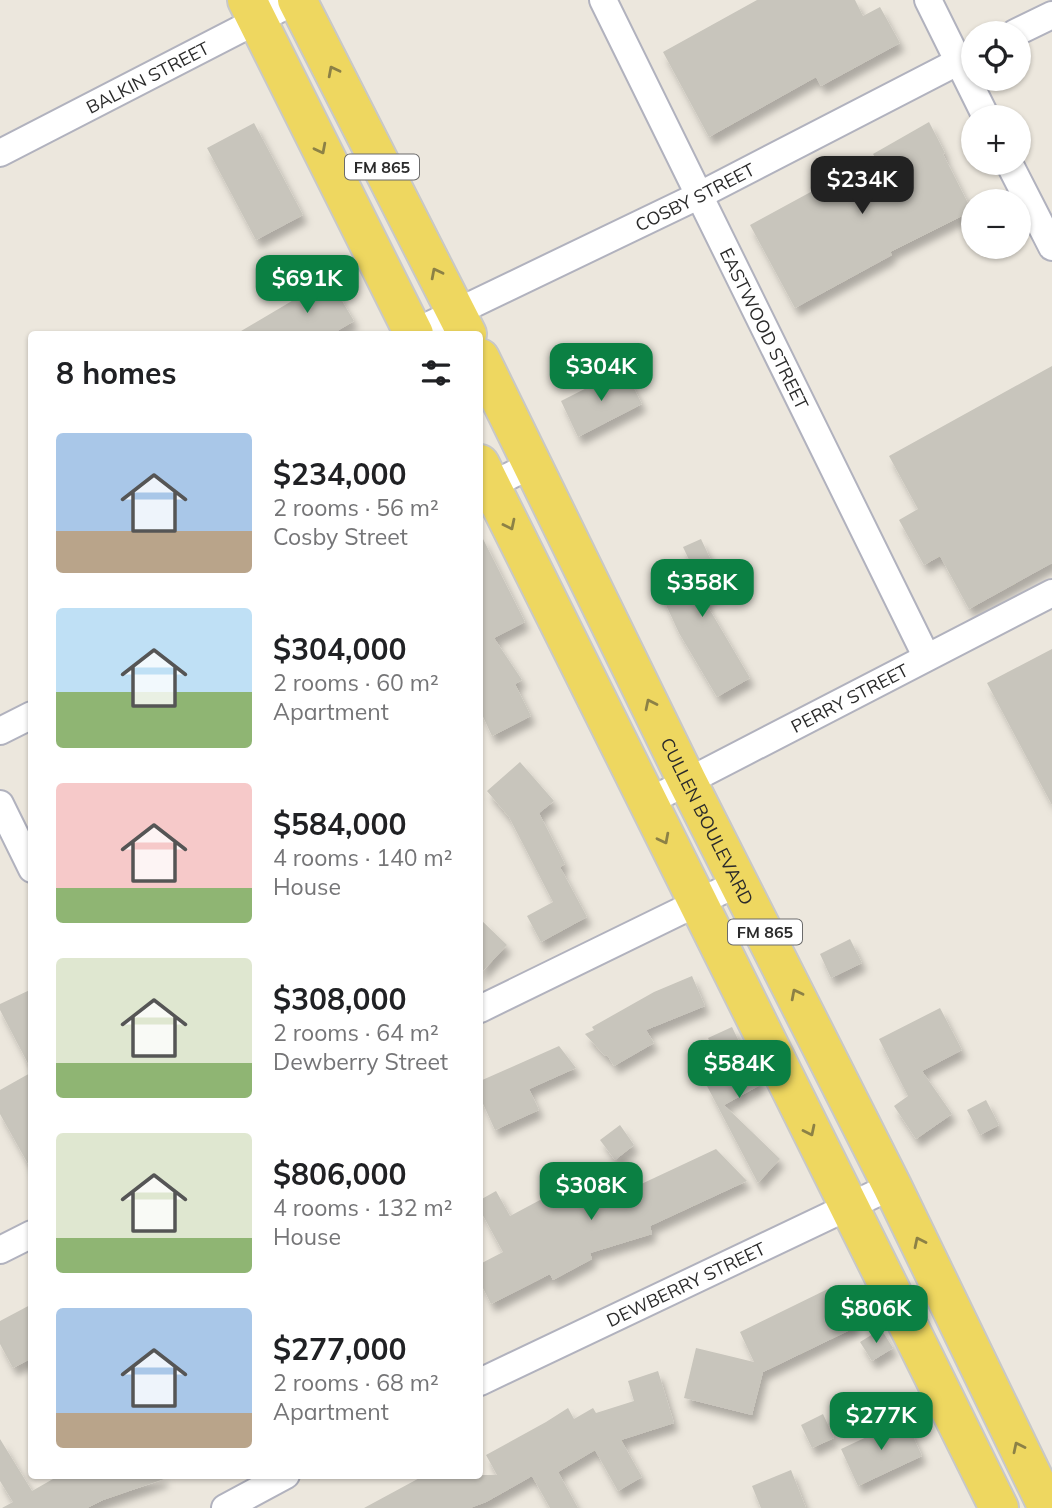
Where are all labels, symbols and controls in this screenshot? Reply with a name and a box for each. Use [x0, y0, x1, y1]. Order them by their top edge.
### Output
map controls [961, 21, 1031, 259]
button: locate [961, 21, 1031, 91]
street label: BALKIN STREET [82, 36, 213, 118]
one-way arrow [328, 66, 342, 78]
button: + [961, 105, 1031, 175]
one-way arrow [313, 142, 327, 154]
road number: FM 865 [345, 154, 419, 180]
pin: $234K [813, 156, 911, 216]
street label: COSBY STREET [631, 157, 759, 236]
text: $234K [827, 164, 897, 193]
button: − [961, 189, 1031, 259]
street label: EASTWOOD STREET [715, 244, 814, 413]
pin: $691K [258, 256, 356, 315]
text: $691K [272, 263, 342, 292]
one-way arrow [431, 268, 445, 280]
pin: $304K [552, 344, 650, 403]
text: $304K [566, 351, 636, 380]
text: 8 homes [56, 354, 177, 392]
icon: filters [417, 354, 455, 392]
text: $234,000 [273, 455, 406, 493]
icon: home [112, 461, 196, 545]
text: 2 rooms · 56 m² [273, 493, 439, 522]
one-way arrow [501, 518, 515, 530]
text: Cosby Street [273, 522, 408, 551]
pin: $358K [653, 560, 751, 619]
text: $358K [667, 567, 737, 596]
text: $304,000 [273, 630, 406, 668]
icon: home [112, 636, 196, 720]
street label: PERRY STREET [787, 658, 912, 738]
text: 2 rooms · 60 m² [273, 668, 439, 697]
text: Apartment [273, 697, 389, 726]
one-way arrow [644, 699, 658, 711]
street label: CULLEN BOULEVARD [656, 734, 759, 909]
text: $584,000 [273, 805, 406, 843]
icon: home [112, 811, 196, 895]
one-way arrow [656, 832, 670, 844]
text: 4 rooms · 140 m² [273, 843, 453, 872]
text: House [273, 872, 341, 901]
road number: FM 865 [728, 920, 802, 944]
text: $308,000 [273, 980, 406, 1018]
icon: home [112, 986, 196, 1070]
one-way arrow [791, 989, 805, 1001]
text: 2 rooms · 64 m² [273, 1018, 439, 1047]
pin: $584K [690, 1040, 788, 1100]
text: Dewberry Street [273, 1047, 448, 1076]
text: $584K [704, 1048, 774, 1077]
one-way arrow [801, 1123, 815, 1136]
text: $806,000 [273, 1155, 406, 1193]
icon: home [112, 1161, 196, 1245]
pin: $308K [542, 1162, 640, 1222]
text: $308K [556, 1170, 626, 1199]
text: 4 rooms · 132 m² [273, 1193, 453, 1222]
text: House [273, 1222, 341, 1251]
street label: DEWBERRY STREET [603, 1236, 769, 1332]
one-way arrow [913, 1237, 927, 1249]
pin: $806K [827, 1286, 925, 1345]
text: $806K [841, 1293, 911, 1322]
text: $277,000 [273, 1330, 406, 1368]
icon: home [112, 1336, 196, 1420]
text: 2 rooms · 68 m² [273, 1368, 439, 1397]
pin: $277K [832, 1392, 930, 1452]
text: Apartment [273, 1397, 389, 1426]
text: $277K [846, 1400, 916, 1429]
one-way arrow [1012, 1442, 1026, 1454]

